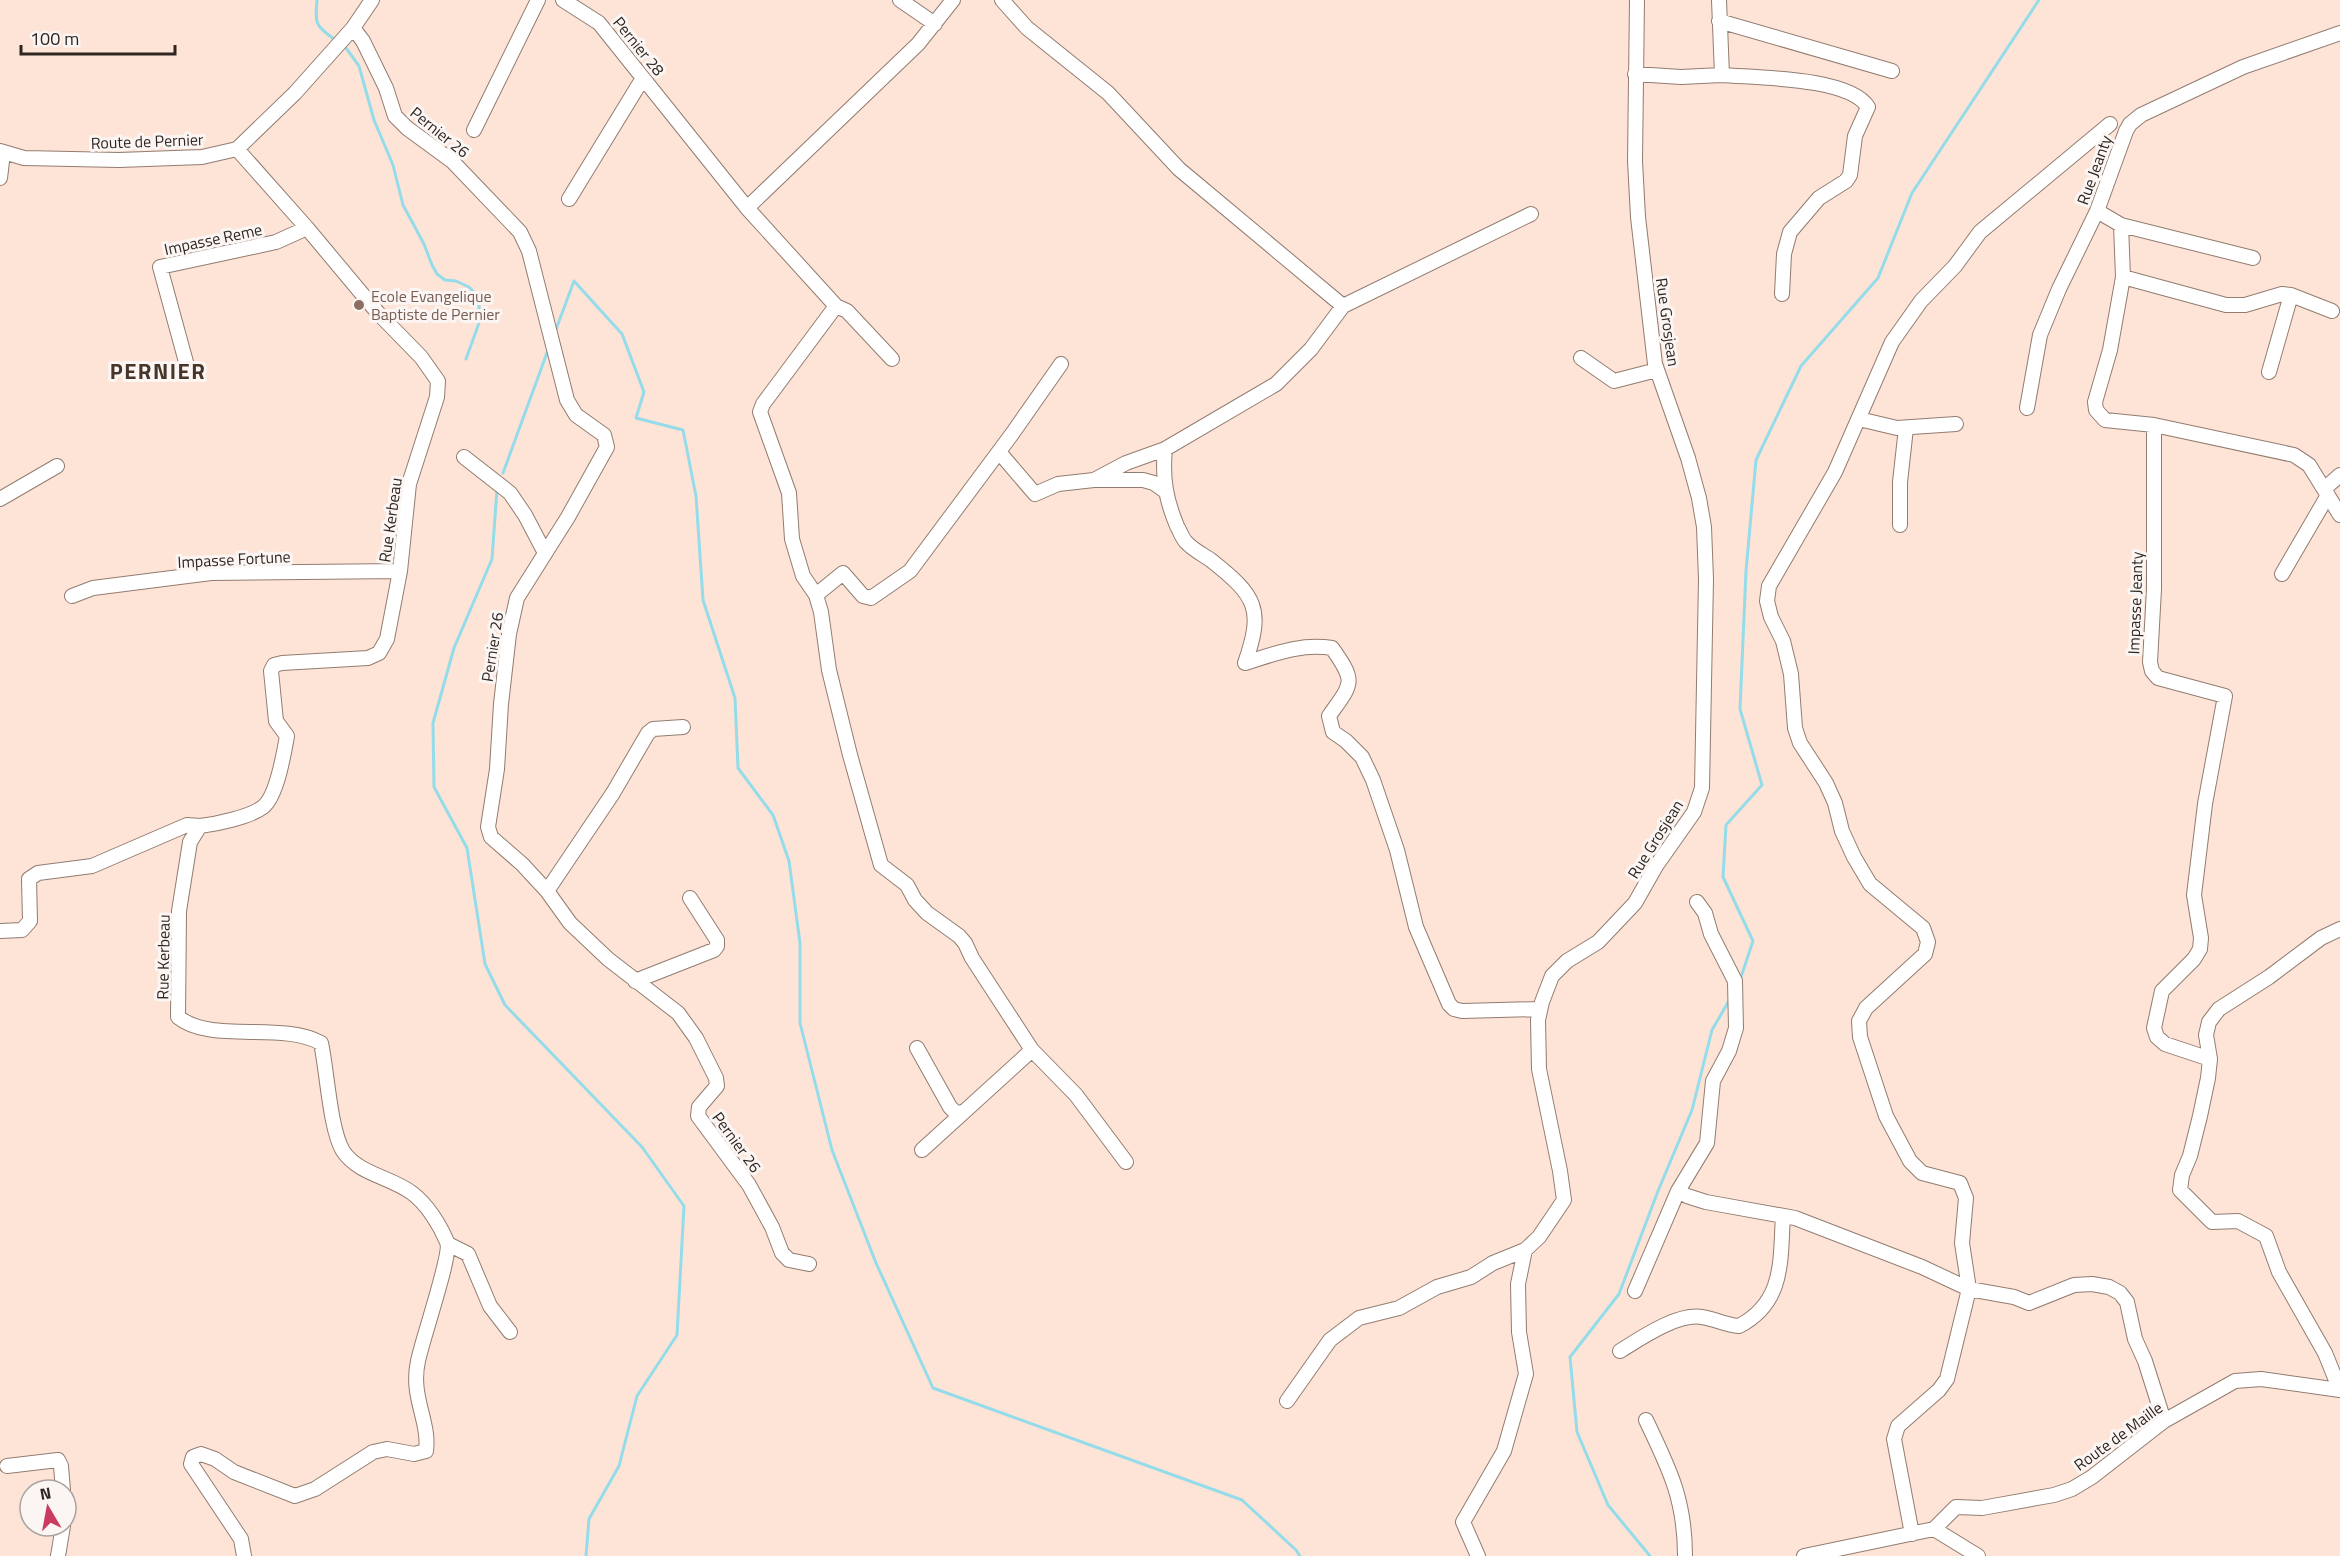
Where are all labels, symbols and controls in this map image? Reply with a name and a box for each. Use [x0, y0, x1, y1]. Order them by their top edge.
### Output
street label: Pernier 28 [608, 11, 670, 81]
scale bar [21, 18, 176, 56]
text: 100 m [30, 25, 79, 52]
street label: Pernier 26 [405, 101, 475, 163]
street label: Route de Pernier [90, 127, 204, 155]
street label: Rue Jeanty [2070, 132, 2118, 208]
street label: Impasse Reme [162, 217, 264, 261]
street label: Rue Grosjean [1650, 276, 1686, 368]
place label: Ecole Evangelique Baptiste de Pernier [371, 284, 500, 326]
marker: Ecole Evangelique Baptiste de Pernier [352, 298, 366, 312]
district label: PERNIER [110, 354, 206, 388]
street label: Rue Kerbeau [372, 476, 408, 564]
street label: Impasse Fortune [177, 544, 291, 574]
street label: Impasse Jeanty [2121, 551, 2149, 655]
street label: Pernier 26 [475, 610, 509, 684]
street label: Rue Grosjean [1621, 795, 1689, 883]
street label: Rue Kerbeau [150, 914, 176, 1000]
street label: Pernier 26 [707, 1107, 767, 1177]
street label: Route de Maille [2069, 1396, 2167, 1476]
north arrow [18, 1478, 78, 1538]
text: N [38, 1480, 53, 1506]

